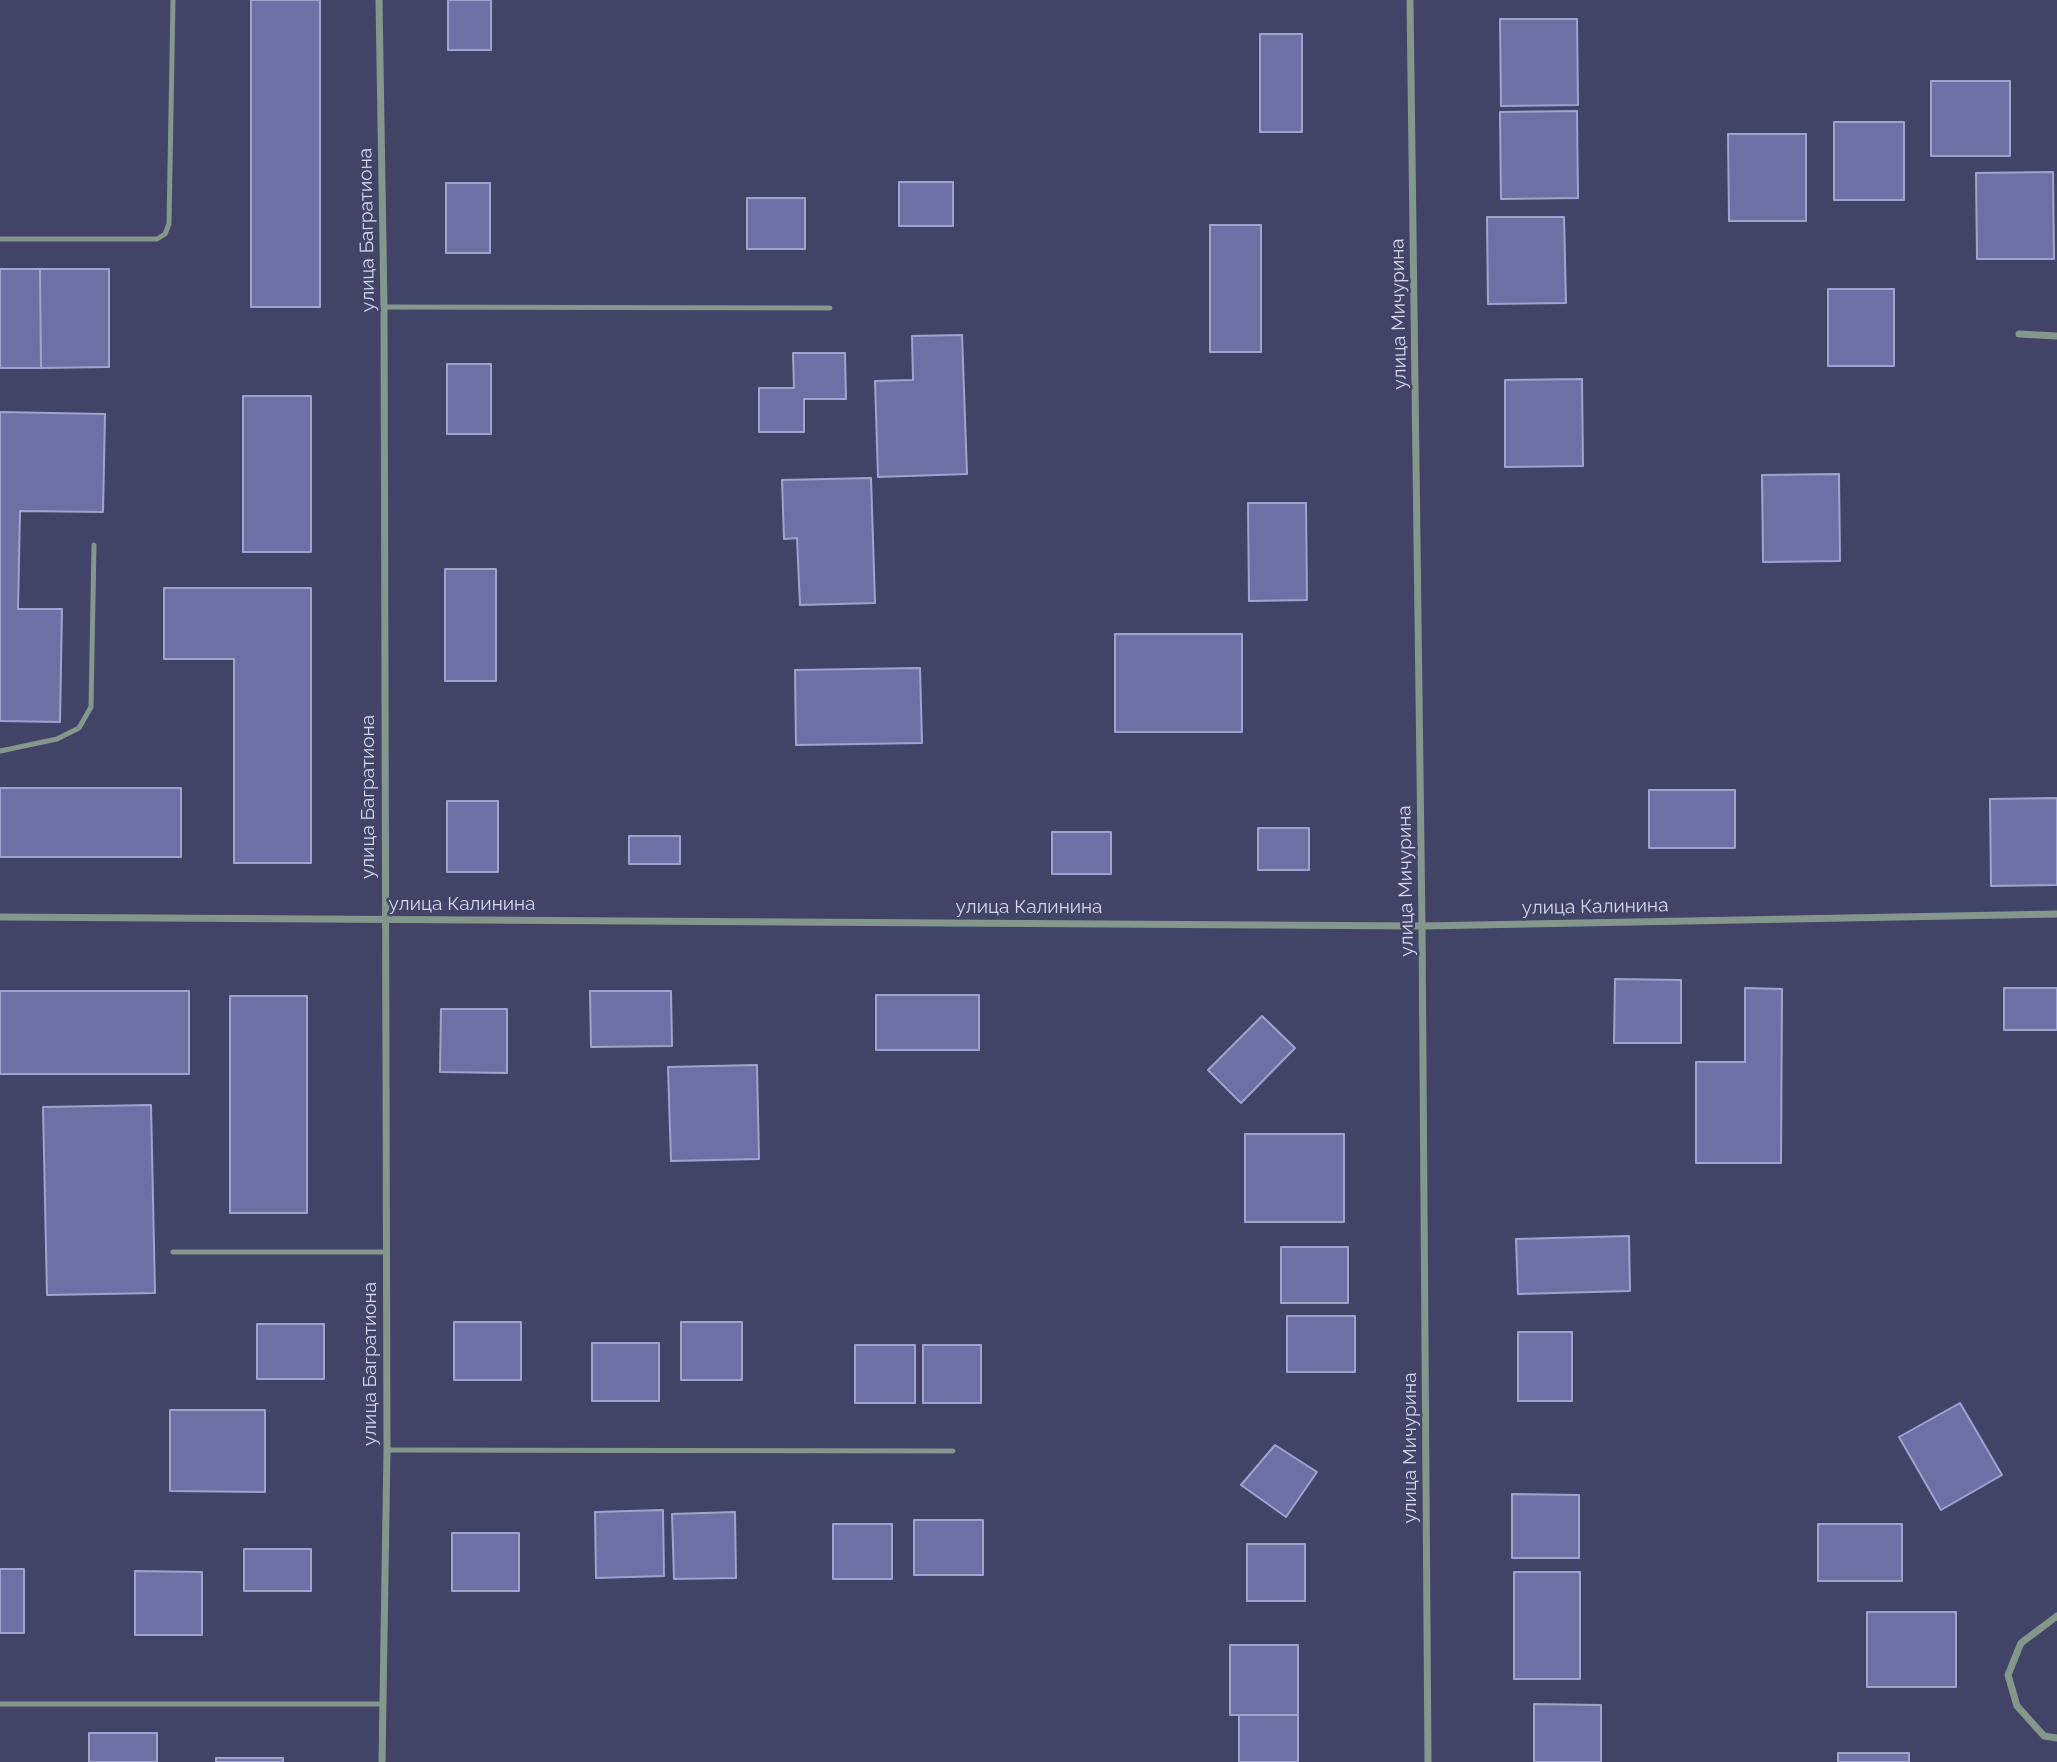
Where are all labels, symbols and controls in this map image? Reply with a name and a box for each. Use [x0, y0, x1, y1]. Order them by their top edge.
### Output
street label: улица Багратиона [354, 148, 380, 312]
street label: улица Мичурина [1386, 238, 1412, 390]
street label: улица Багратиона [357, 715, 379, 879]
street label: улица Мичурина [1393, 805, 1419, 957]
street label: улица Калинина [389, 893, 535, 915]
street label: улица Калинина [1521, 894, 1669, 920]
street label: улица Калинина [956, 896, 1102, 918]
street label: улица Багратиона [359, 1282, 381, 1446]
street label: улица Мичурина [1399, 1372, 1421, 1524]

